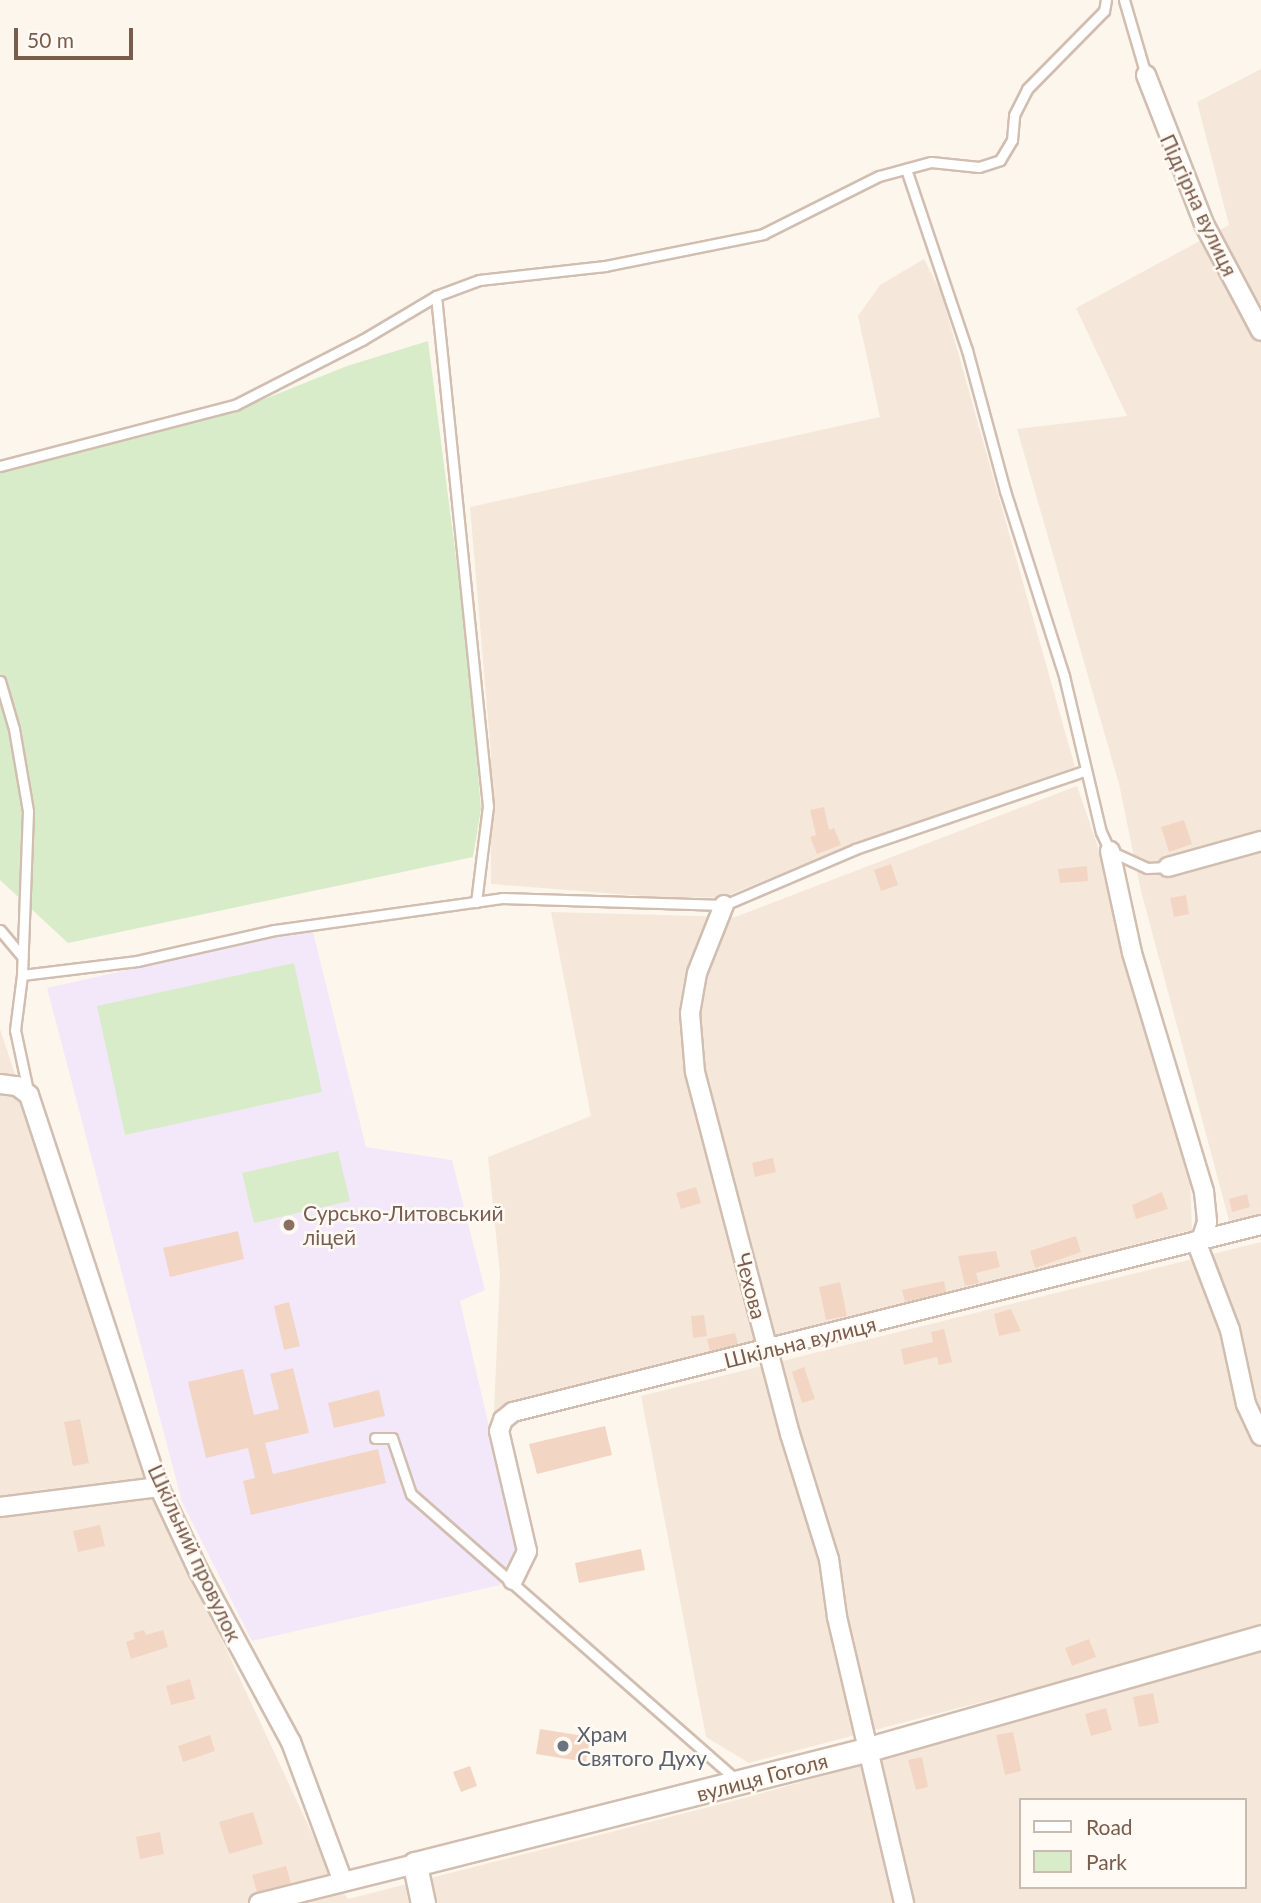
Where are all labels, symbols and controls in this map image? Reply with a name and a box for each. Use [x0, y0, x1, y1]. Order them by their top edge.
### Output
scale bar [18, 14, 136, 58]
text: 50 m [27, 27, 74, 52]
street label: Підгірна вулиця [1155, 130, 1243, 280]
place label: Сурсько-Литовський ліцей [303, 1200, 504, 1250]
marker: Сурсько-Литовський ліцей [281, 1217, 297, 1233]
street label: Чехова [730, 1250, 772, 1322]
street label: Шкільна вулиця [721, 1311, 879, 1373]
street label: Шкільний провулок [143, 1460, 247, 1646]
place label: Храм Святого Духу [577, 1721, 707, 1771]
marker: Храм Святого Духу [555, 1738, 571, 1754]
street label: вулиця Гоголя [694, 1747, 830, 1807]
legend [1020, 1798, 1247, 1889]
text: Road [1086, 1814, 1133, 1839]
text: Park [1086, 1849, 1127, 1874]

